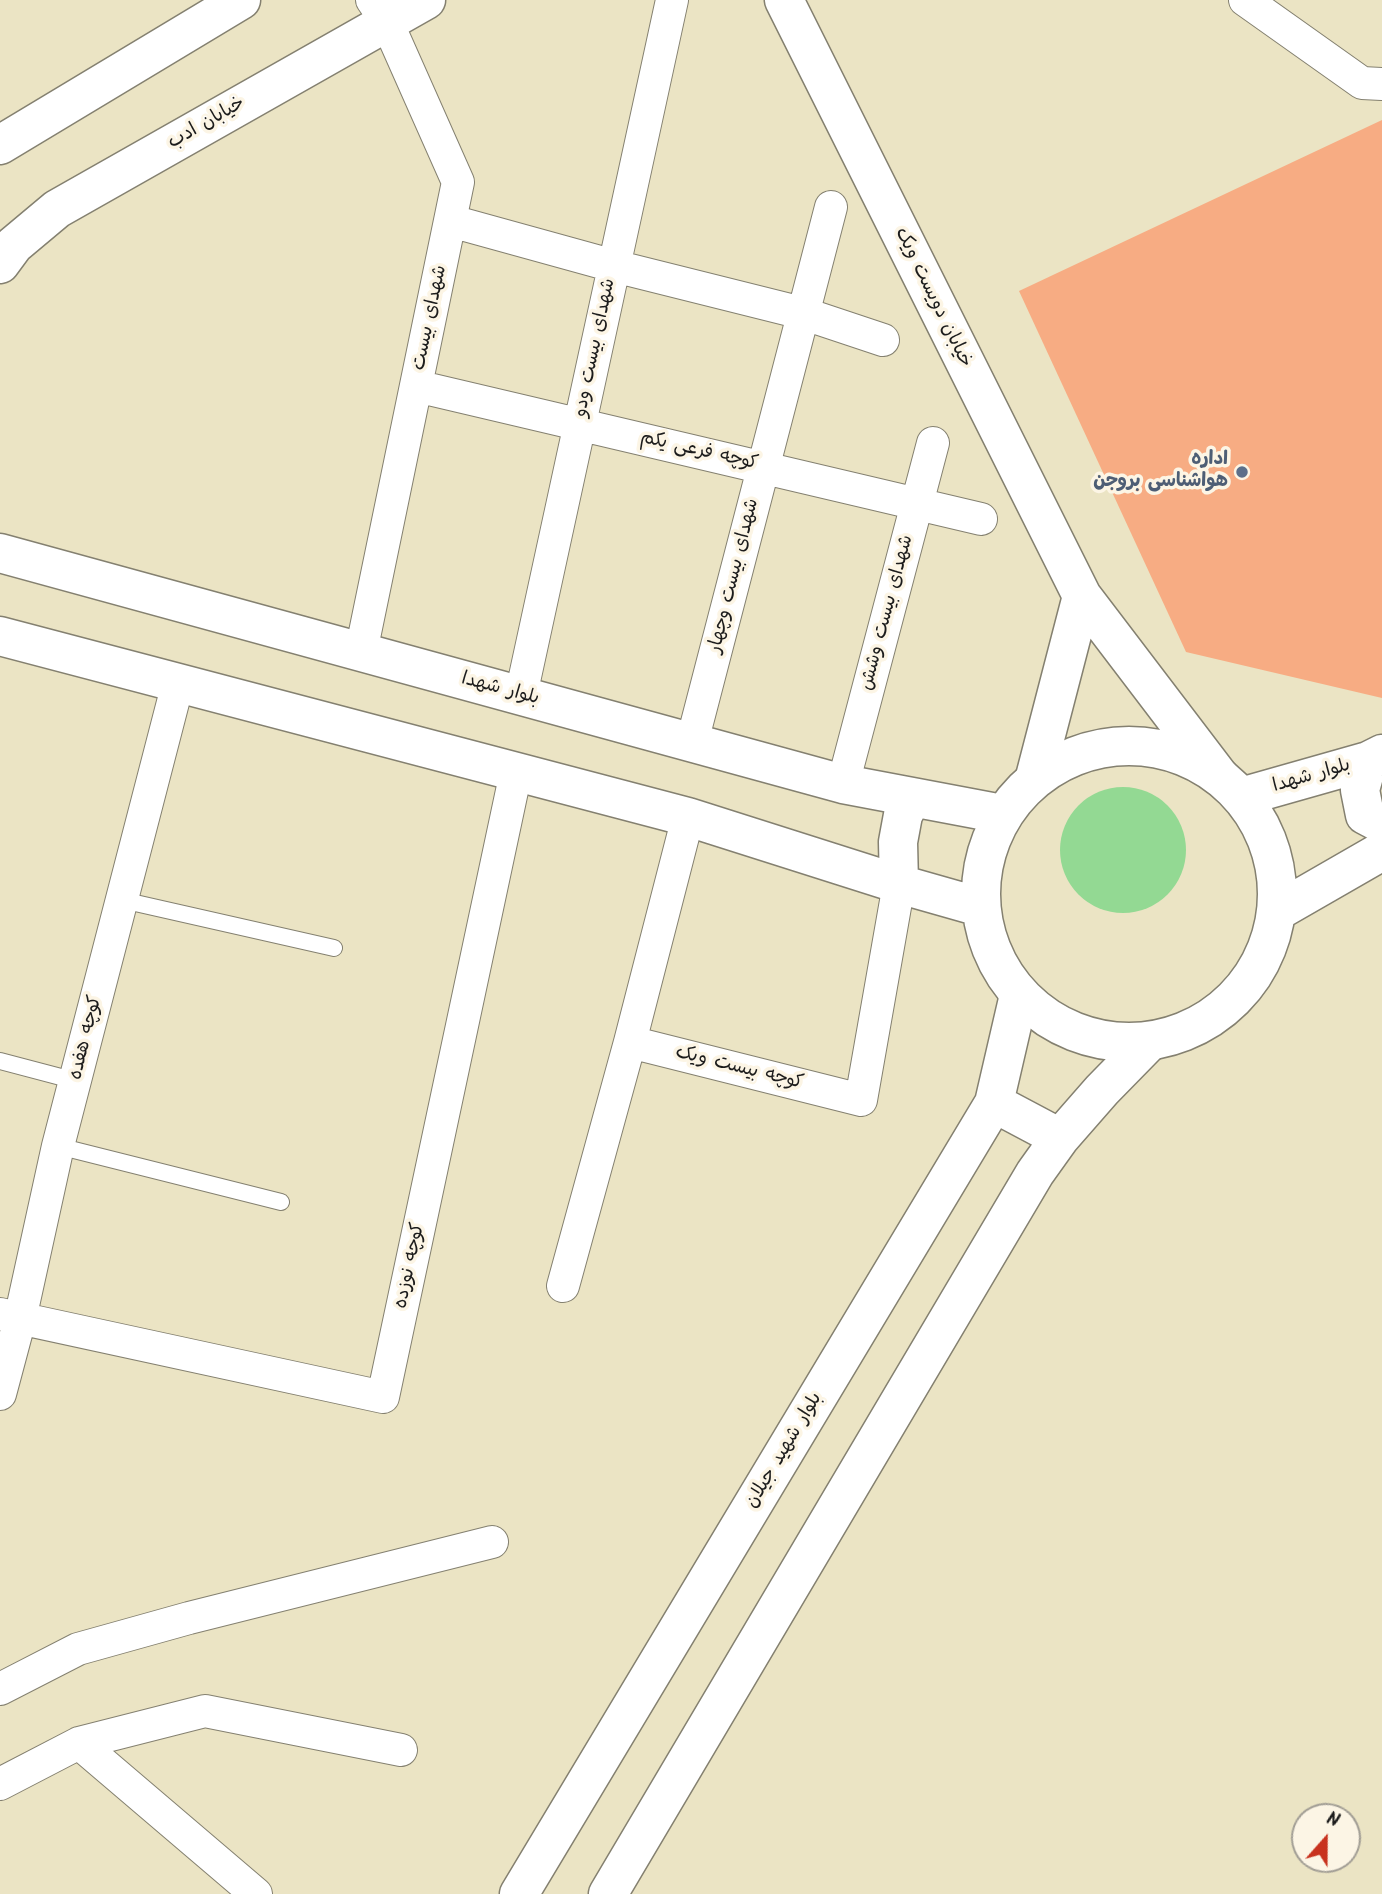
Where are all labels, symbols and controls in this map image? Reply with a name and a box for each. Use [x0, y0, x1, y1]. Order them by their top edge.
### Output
street label: خیابان ادب [164, 93, 250, 155]
street label: خیابان دویست ویک [888, 224, 976, 372]
street label: شهدای بیست [409, 263, 453, 373]
street label: شهدای بیست ودو [570, 276, 622, 420]
street label: کوچه فرعی یکم [638, 427, 760, 477]
place label: اداره هواشناسی بروجن [1093, 450, 1228, 494]
marker: اداره هواشناسی بروجن [1234, 464, 1250, 480]
street label: شهدای بیست وچهار [705, 496, 765, 656]
street label: شهدای بیست وشش [856, 533, 920, 693]
street label: بلوار شهدا [459, 669, 541, 711]
street label: بلوار شهدا [1271, 755, 1353, 799]
street label: کوچه هفده [66, 993, 108, 1083]
street label: کوچه بیست ویک [673, 1042, 805, 1096]
street label: کوچه نوزده [391, 1221, 431, 1311]
street label: بلوار شهید جیلان [741, 1389, 829, 1513]
north arrow [1291, 1803, 1361, 1873]
text: N [1322, 1804, 1344, 1836]

